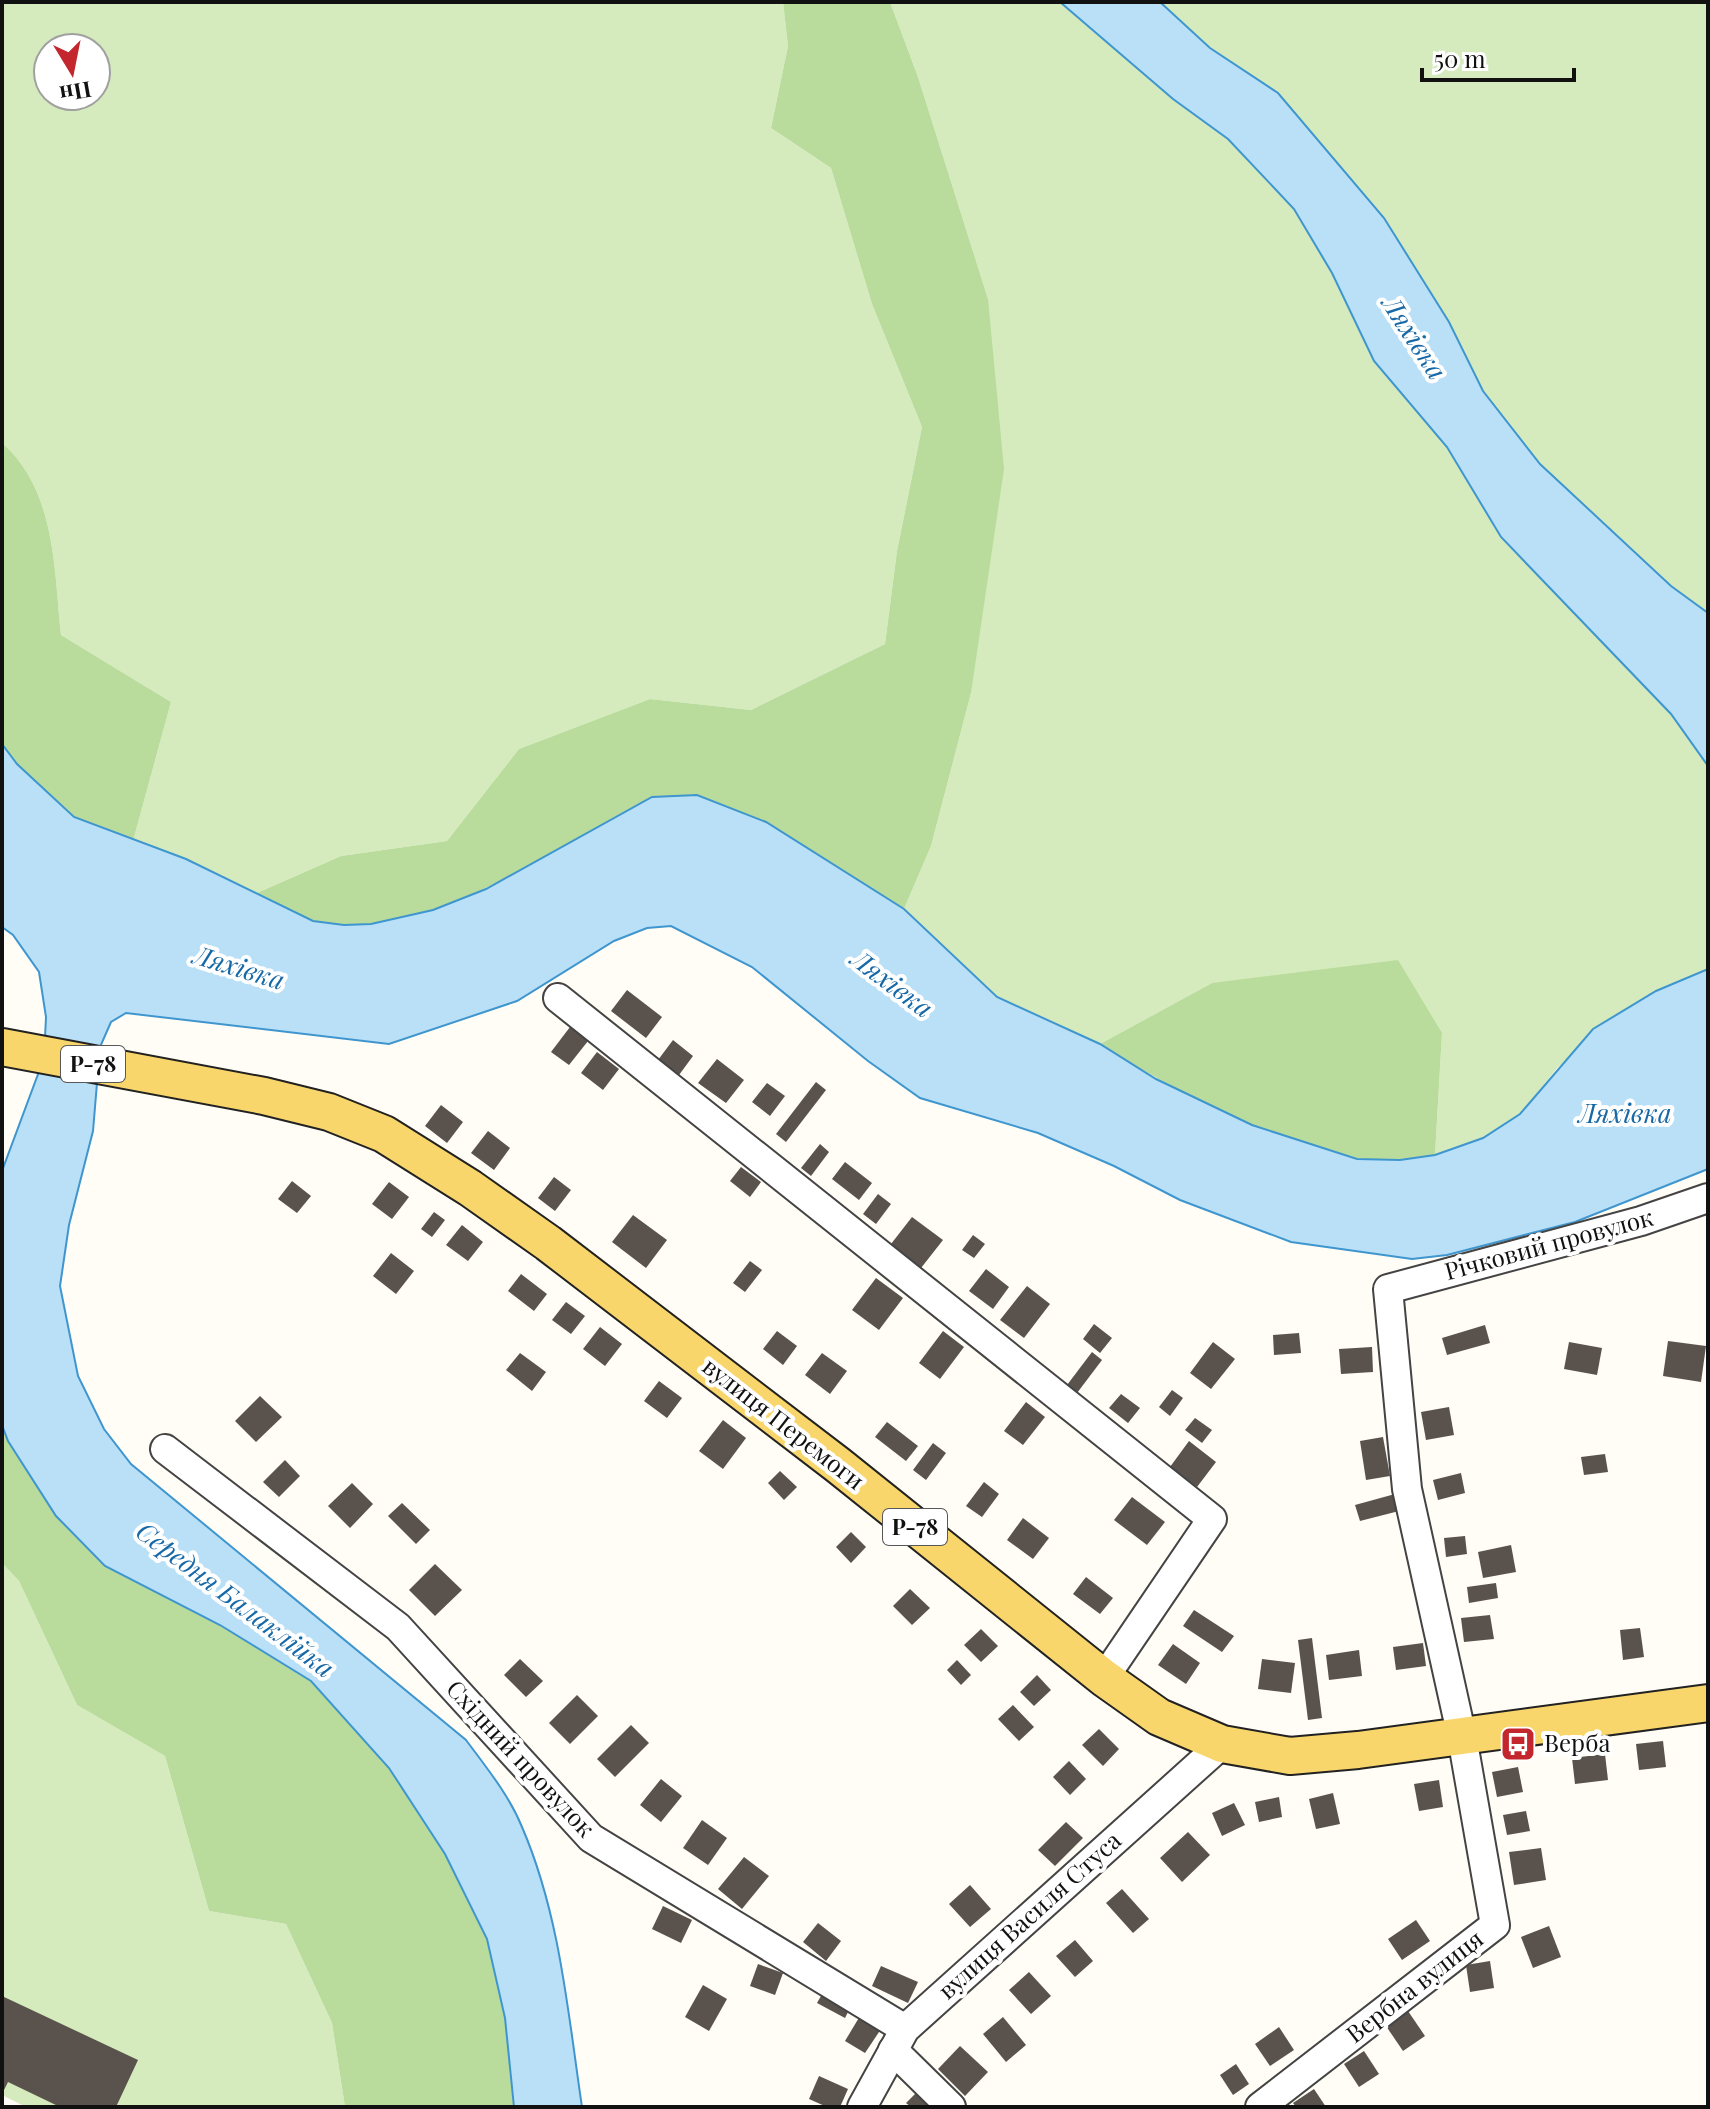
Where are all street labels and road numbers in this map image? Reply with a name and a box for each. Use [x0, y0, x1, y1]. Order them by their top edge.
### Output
road number: Р-78 [61, 1046, 125, 1082]
street label: Річковий провулок [1441, 1200, 1657, 1286]
street label: вулиця Перемоги [697, 1349, 872, 1496]
road number: Р-78 [883, 1509, 947, 1545]
street label: Східний провулок [440, 1672, 603, 1843]
street label: вулиця Василя Стуса [930, 1824, 1127, 2005]
street label: Вербна вулиця [1339, 1922, 1489, 2049]

